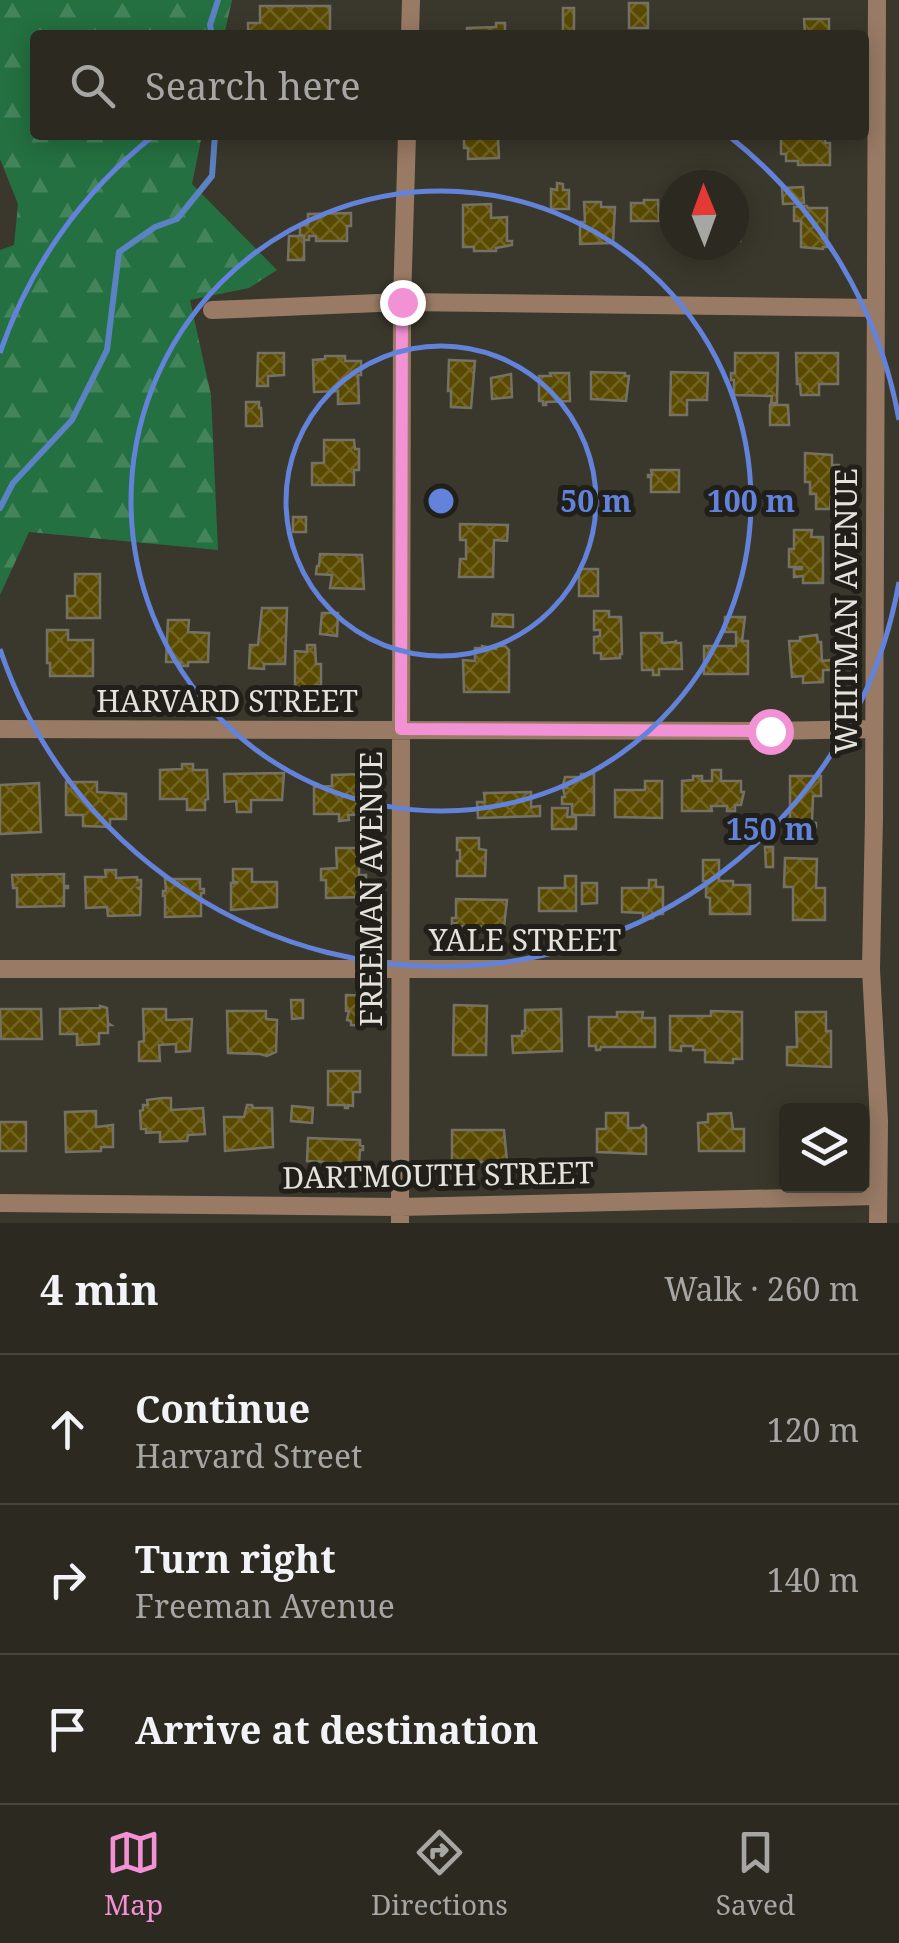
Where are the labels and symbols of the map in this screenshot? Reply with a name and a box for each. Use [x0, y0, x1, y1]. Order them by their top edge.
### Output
north arrow [659, 170, 749, 260]
route end [380, 280, 426, 326]
street label: WHITMAN AVENUE [825, 468, 866, 754]
text: 50 m [560, 480, 632, 521]
text: 100 m [707, 480, 795, 521]
centre of rings [423, 483, 459, 519]
street label: HARVARD STREET [96, 680, 358, 721]
route start [748, 709, 794, 755]
street label: FREEMAN AVENUE [350, 751, 391, 1027]
text: 150 m [726, 808, 814, 849]
street label: YALE STREET [428, 919, 621, 960]
street label: DARTMOUTH STREET [282, 1151, 594, 1198]

